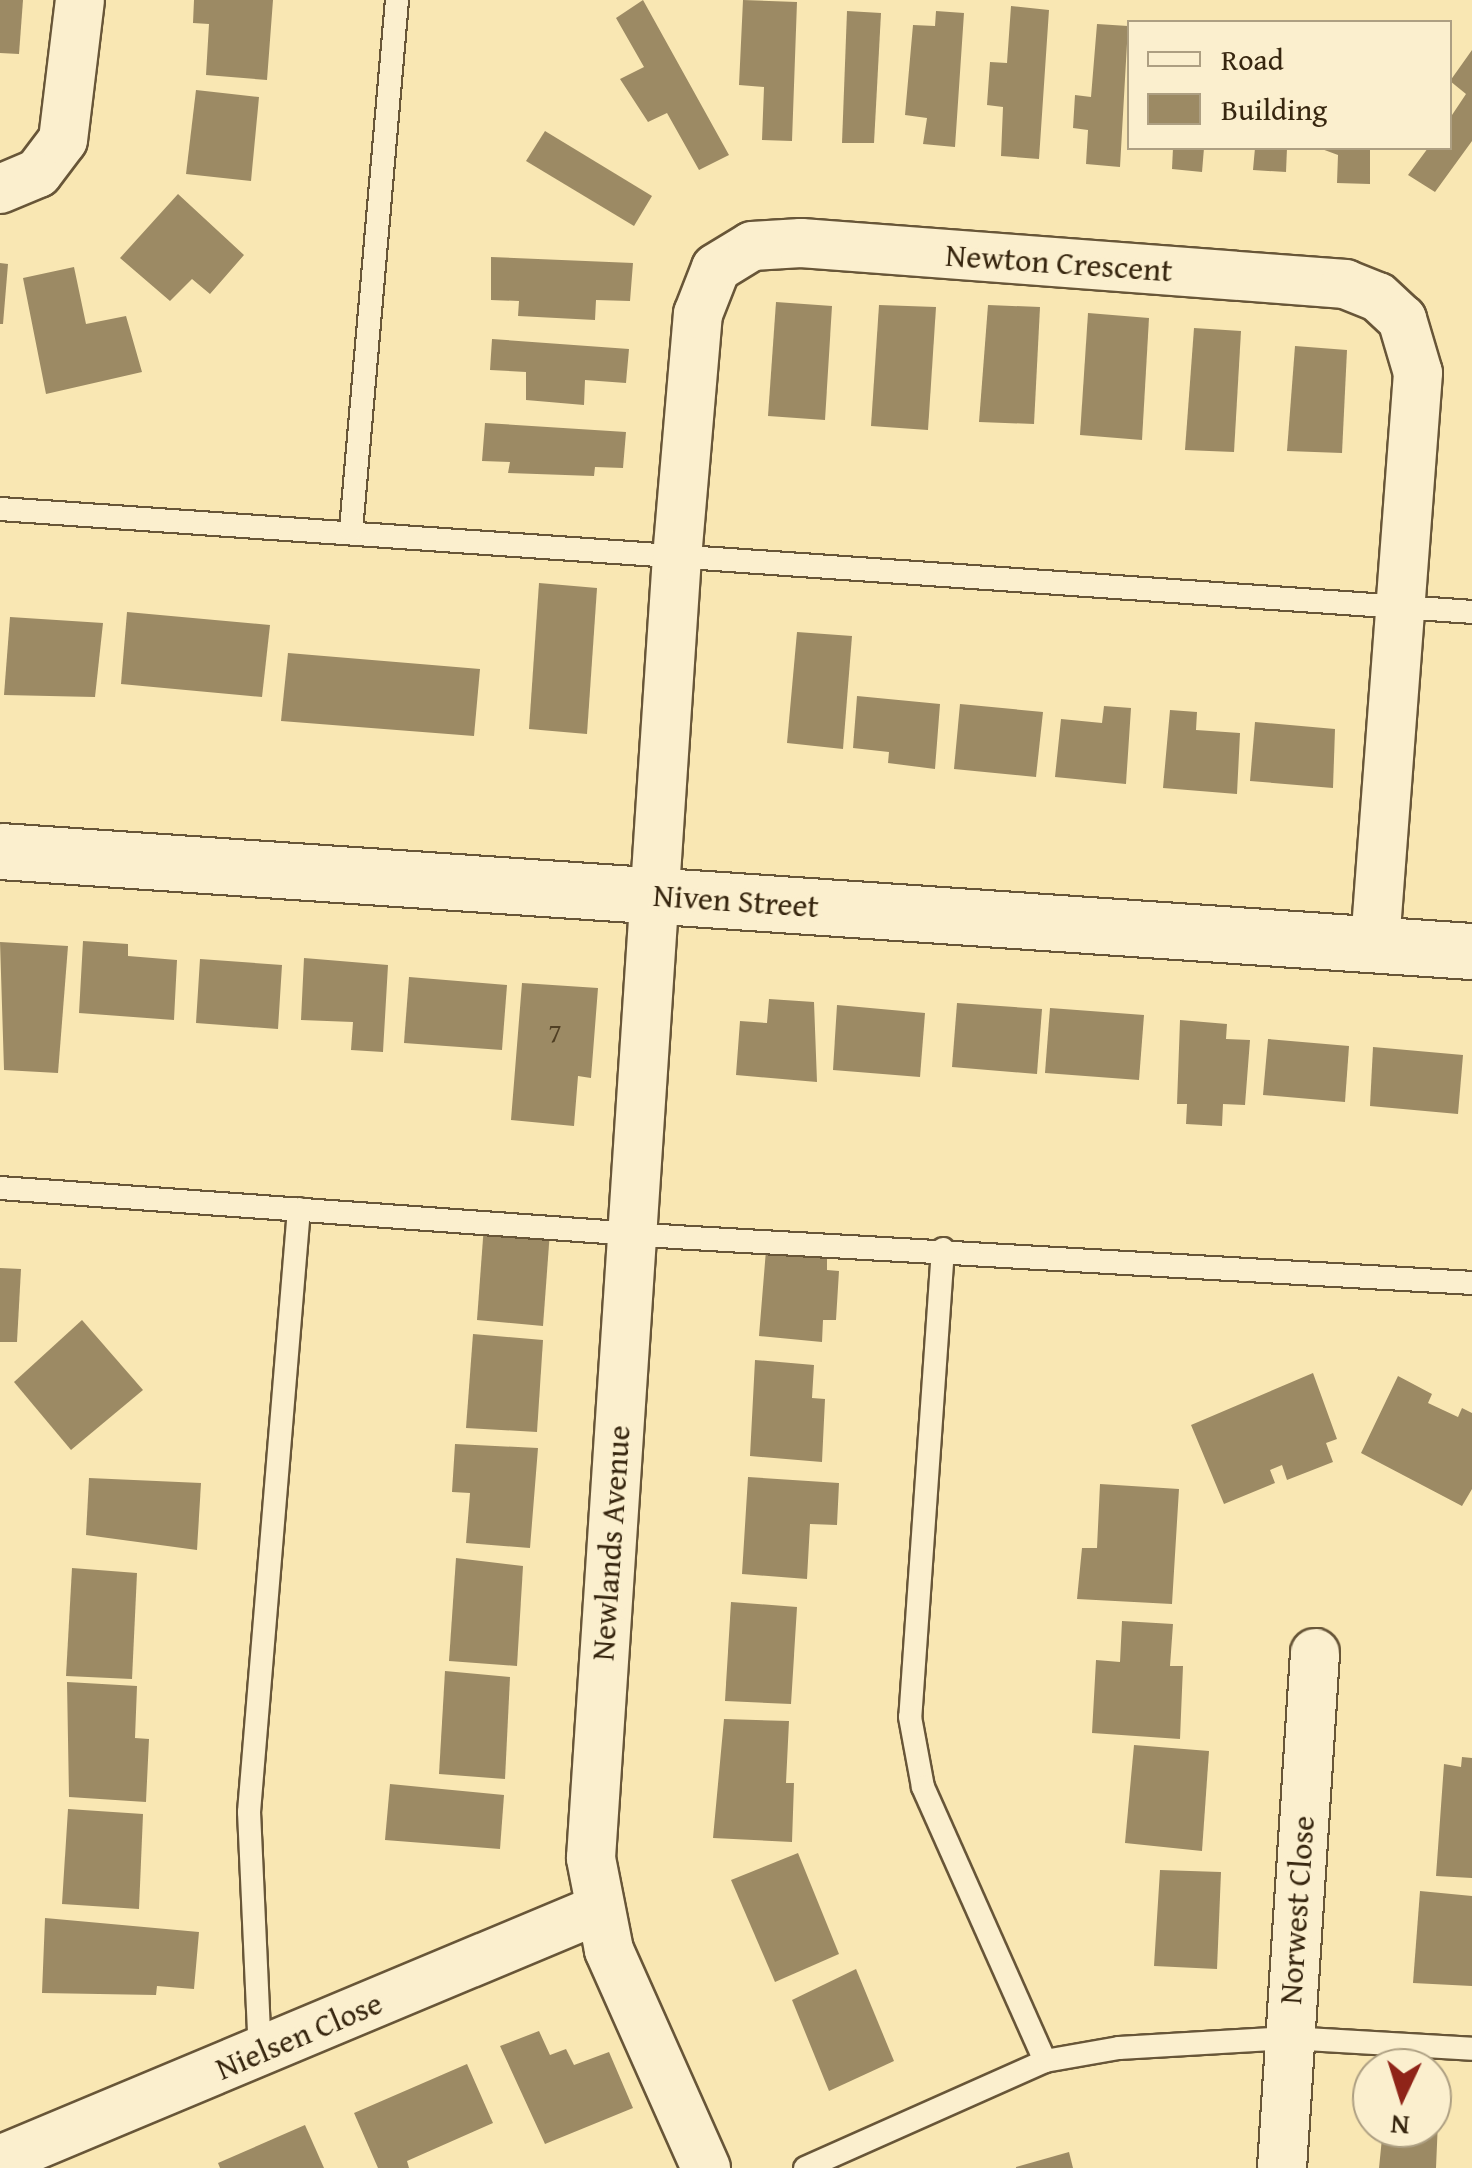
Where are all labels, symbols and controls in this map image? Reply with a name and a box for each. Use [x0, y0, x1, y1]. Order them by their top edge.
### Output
legend [1127, 20, 1452, 150]
text: Road [1221, 37, 1284, 81]
text: Building [1221, 87, 1327, 131]
street label: Newton Crescent [944, 236, 1174, 290]
street label: Niven Street [652, 876, 820, 926]
house number: 7 [548, 1015, 562, 1049]
street label: Newlands Avenue [584, 1424, 638, 1662]
street label: Norwest Close [1271, 1814, 1323, 2006]
street label: Nielsen Close [210, 1984, 388, 2088]
north arrow [1352, 2048, 1452, 2148]
text: N [1389, 2105, 1411, 2148]

